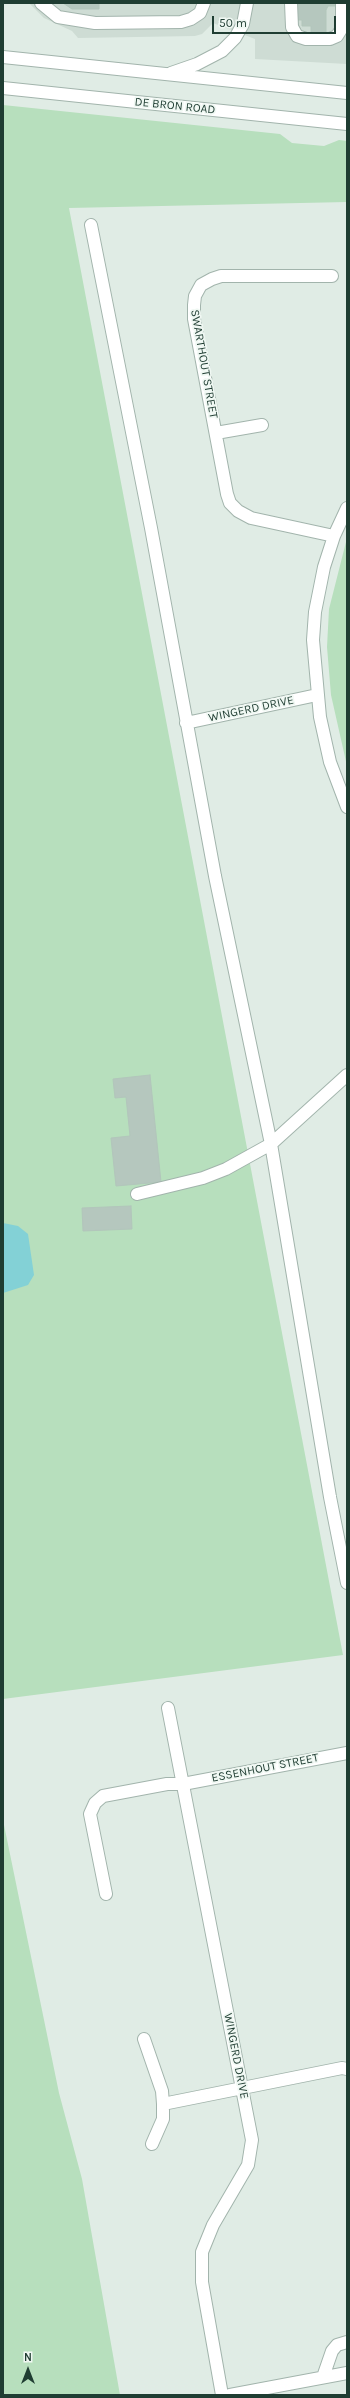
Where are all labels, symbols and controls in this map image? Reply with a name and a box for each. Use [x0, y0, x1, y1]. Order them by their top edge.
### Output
scale bar [214, 8, 338, 34]
text: 50 m [219, 16, 247, 30]
street label: DE BRON ROAD [134, 95, 216, 117]
street label: SWARTHOUT STREET [187, 308, 221, 420]
street label: WINGERD DRIVE [207, 693, 295, 725]
street label: ESSENHOUT STREET [210, 1751, 320, 1785]
street label: WINGERD DRIVE [221, 2012, 251, 2100]
north arrow [8, 2350, 48, 2390]
text: N [24, 2351, 32, 2364]

